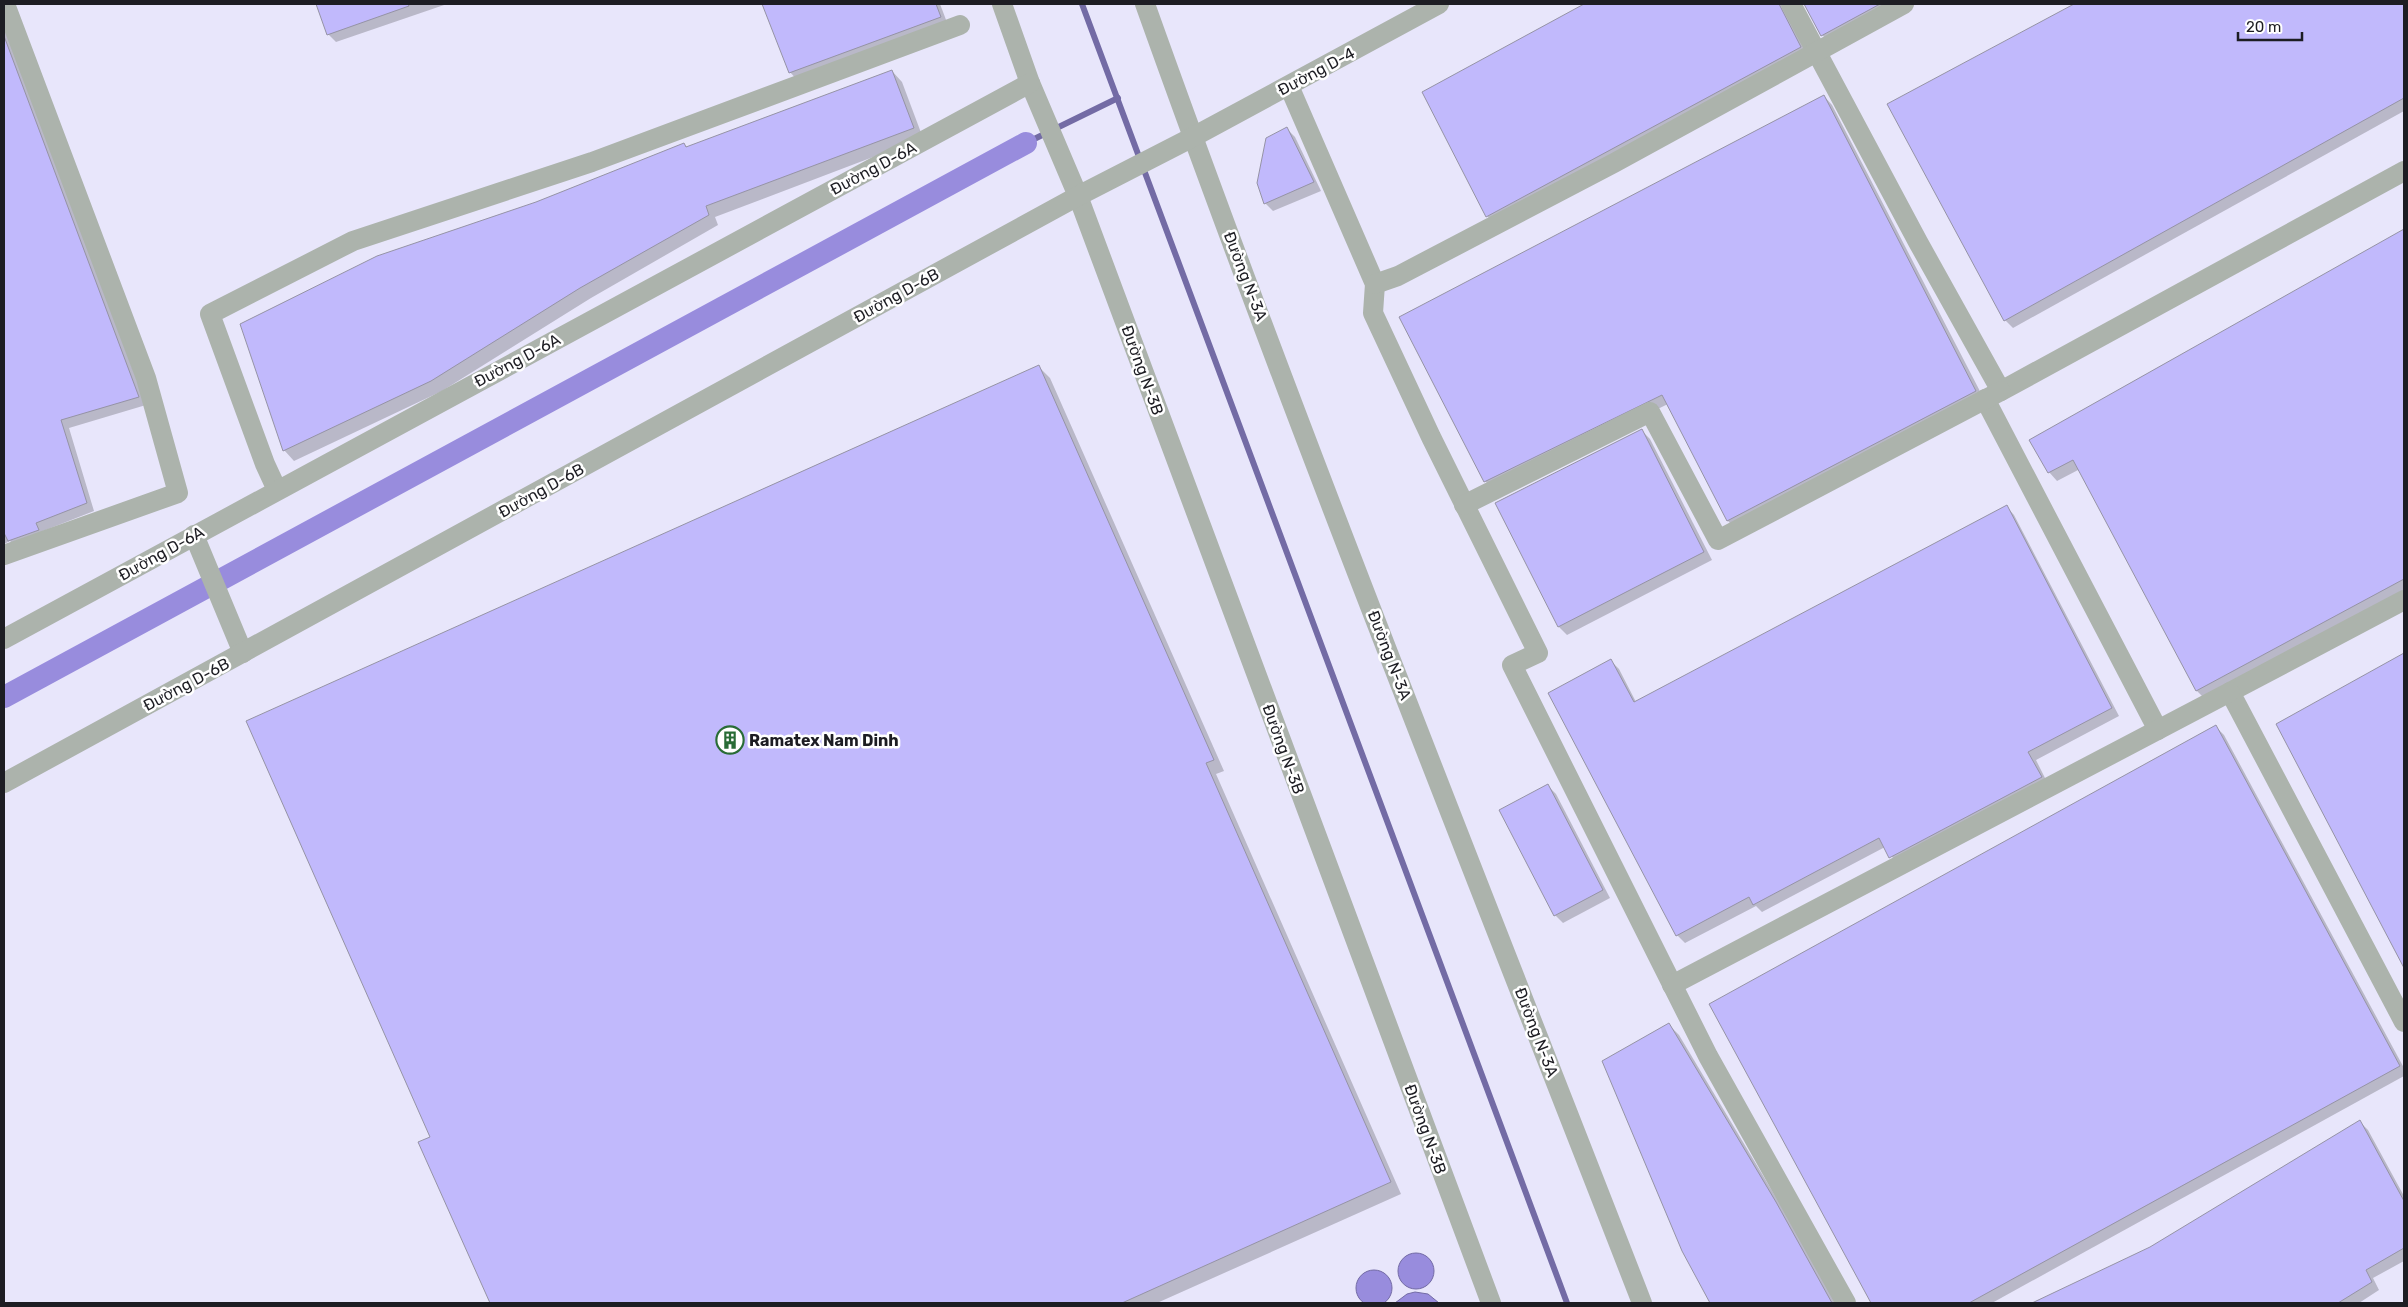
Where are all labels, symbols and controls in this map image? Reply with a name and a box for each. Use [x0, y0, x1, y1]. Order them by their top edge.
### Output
scale bar [2238, 10, 2302, 42]
text: 20 m [2246, 18, 2281, 36]
street label: Đường D-4 [1275, 43, 1358, 100]
street label: Đường D-6A [827, 138, 920, 199]
street label: Đường N-3A [1220, 229, 1271, 324]
street label: Đường D-6B [850, 264, 942, 327]
street label: Đường N-3B [1117, 323, 1168, 418]
street label: Đường D-6A [471, 330, 564, 391]
street label: Đường D-6B [495, 459, 587, 522]
street label: Đường D-6A [115, 522, 207, 585]
street label: Đường N-3A [1364, 608, 1415, 703]
street label: Đường D-6B [140, 654, 232, 715]
street label: Đường N-3B [1258, 702, 1309, 797]
building icon: Ramatex Nam Dinh [715, 725, 745, 755]
place label: Ramatex Nam Dinh [749, 731, 899, 750]
street label: Đường N-3A [1511, 985, 1562, 1080]
street label: Đường N-3B [1400, 1082, 1451, 1177]

